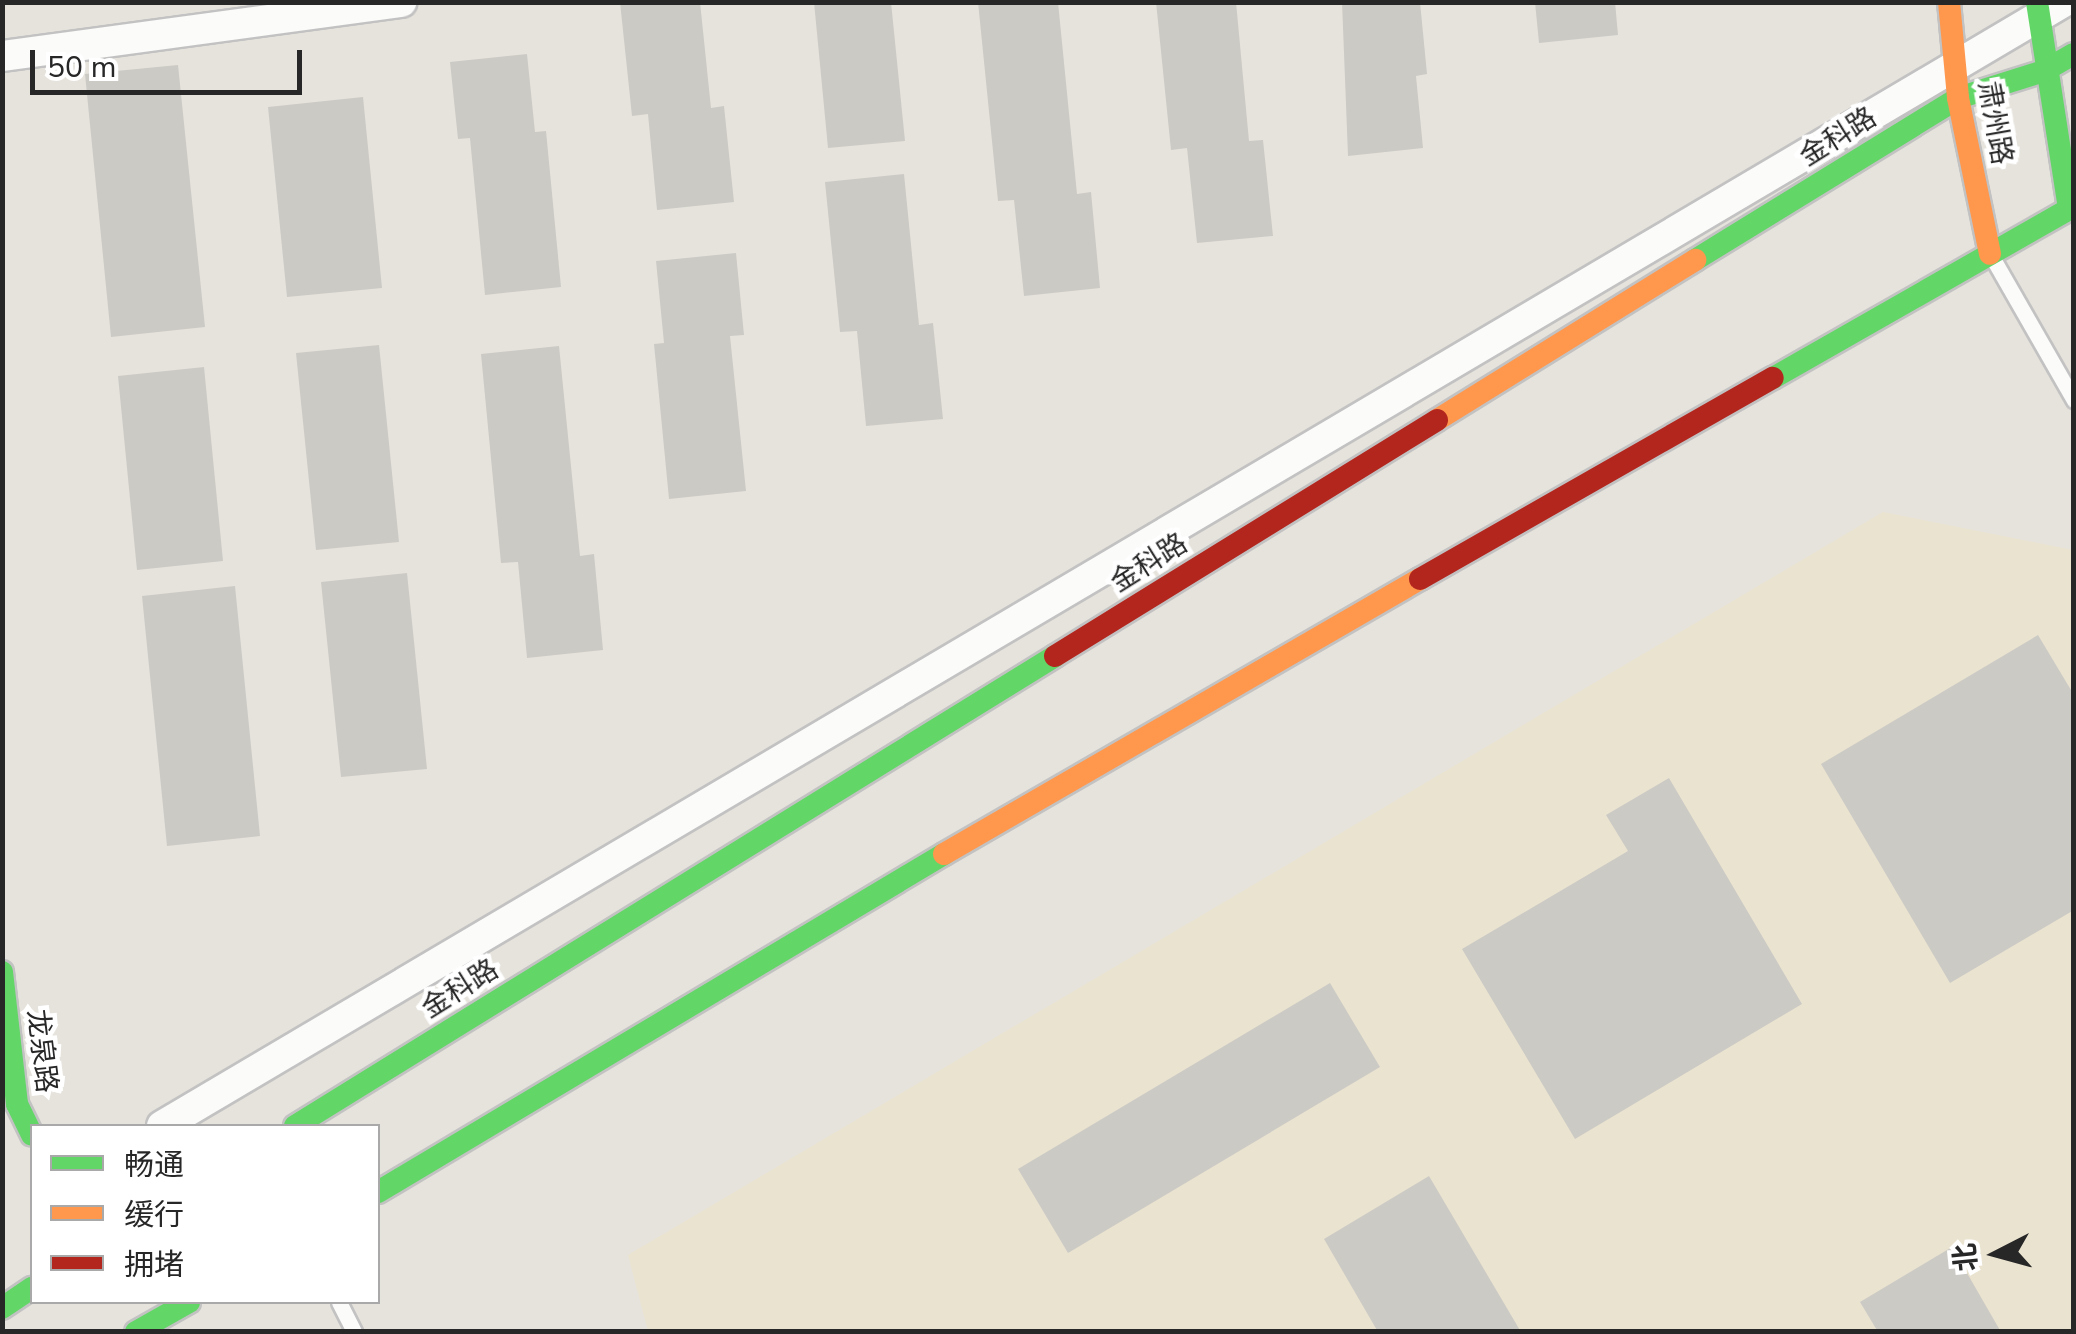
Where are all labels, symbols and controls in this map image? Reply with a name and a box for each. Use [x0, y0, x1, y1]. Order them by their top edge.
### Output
scale bar [35, 30, 308, 92]
text: 50 m [47, 47, 116, 88]
street label: 肃州路 [1971, 79, 2019, 167]
street label: 金科路 [1793, 100, 1883, 174]
street label: 金科路 [1104, 526, 1194, 600]
street label: 金科路 [415, 952, 505, 1026]
street label: 龙泉路 [20, 1007, 64, 1095]
legend [30, 1124, 380, 1304]
text: 畅通 [124, 1145, 184, 1186]
text: 缓行 [124, 1195, 184, 1236]
north arrow [1946, 1204, 2046, 1304]
text: 北 [1946, 1241, 1987, 1273]
text: 拥堵 [124, 1245, 184, 1286]

